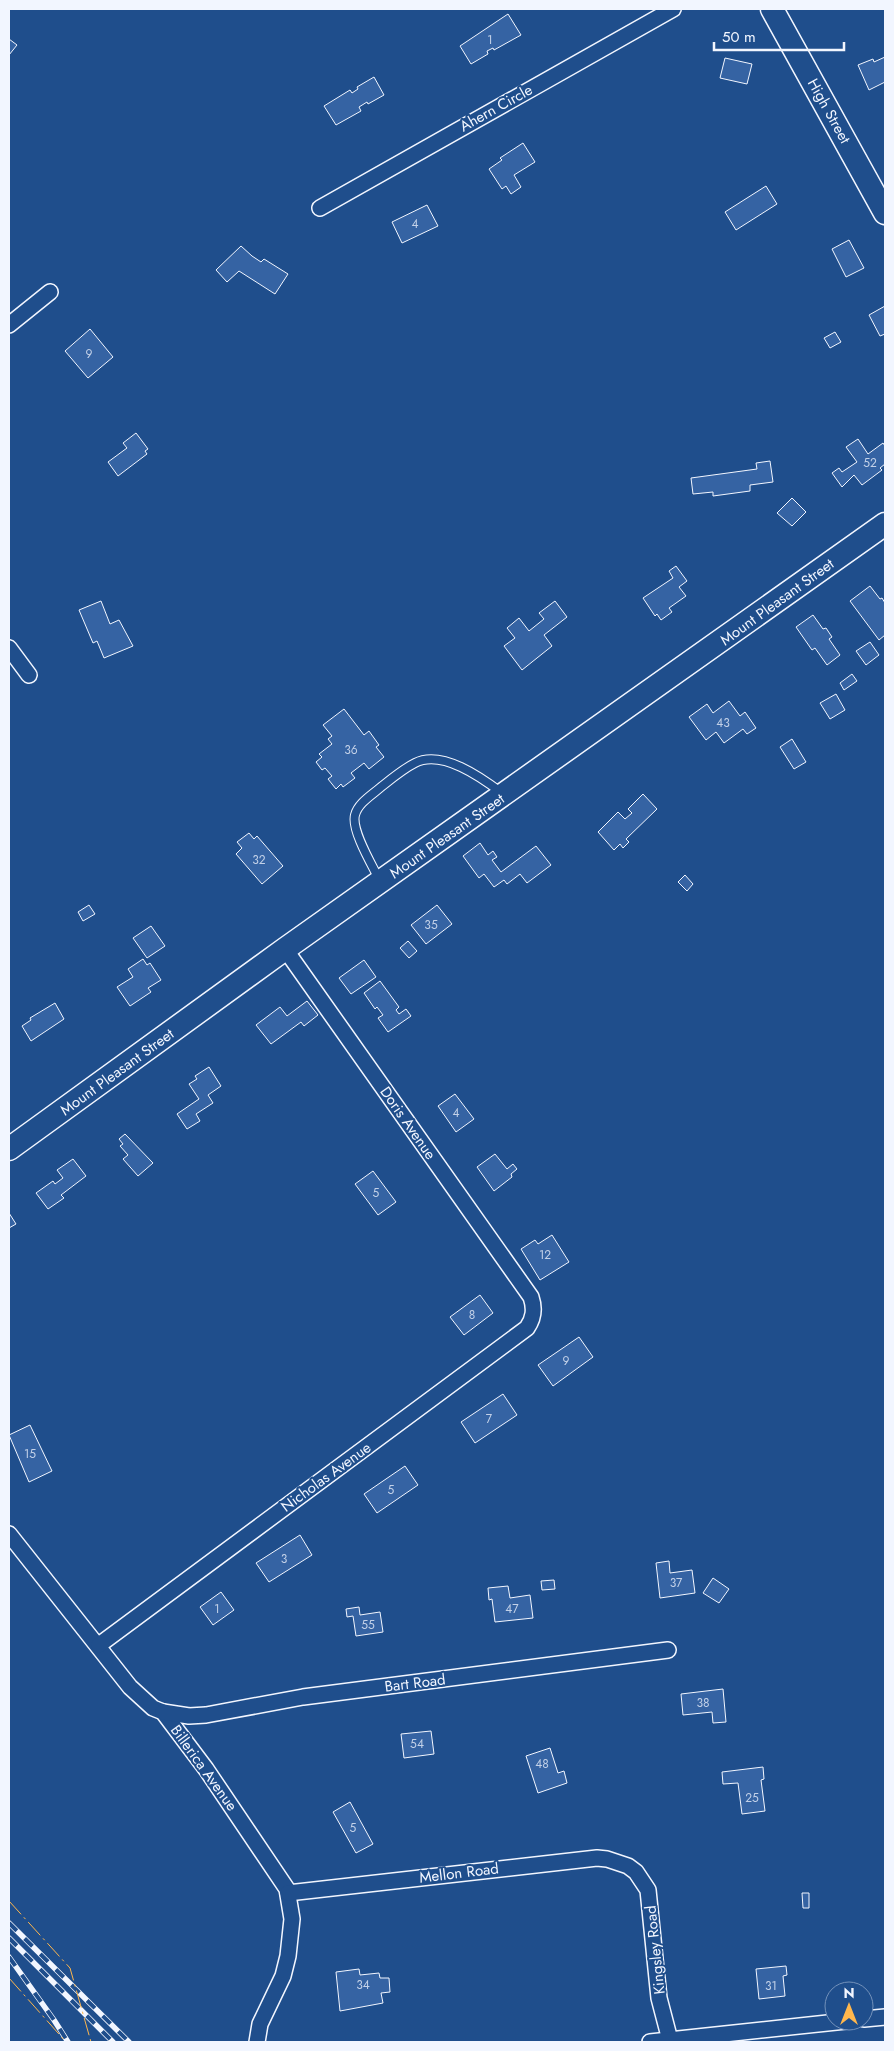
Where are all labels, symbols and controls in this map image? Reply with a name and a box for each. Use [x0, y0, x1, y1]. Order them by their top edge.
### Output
scale bar [714, 20, 844, 52]
text: 50 m [722, 26, 756, 48]
house number: 1 [487, 31, 493, 49]
street label: High Street [802, 74, 856, 148]
street label: Ahern Circle [455, 79, 537, 137]
house number: 4 [412, 215, 419, 233]
house number: 9 [86, 345, 93, 363]
house number: 52 [863, 454, 877, 472]
street label: Mount Pleasant Street [716, 553, 839, 651]
house number: 43 [716, 714, 730, 732]
house number: 36 [344, 741, 358, 759]
street label: Mount Pleasant Street [385, 788, 509, 884]
house number: 32 [252, 851, 266, 869]
house number: 35 [424, 916, 438, 934]
street label: Mount Pleasant Street [56, 1023, 179, 1121]
street label: Doris Avenue [375, 1082, 441, 1164]
house number: 4 [453, 1104, 460, 1122]
house number: 5 [373, 1184, 380, 1202]
house number: 12 [539, 1246, 551, 1264]
house number: 8 [469, 1306, 475, 1324]
house number: 9 [563, 1352, 570, 1370]
house number: 7 [486, 1410, 493, 1428]
street label: Nicholas Avenue [276, 1437, 376, 1517]
house number: 15 [24, 1445, 36, 1463]
house number: 5 [388, 1481, 395, 1499]
house number: 3 [281, 1550, 288, 1568]
house number: 37 [670, 1574, 683, 1592]
house number: 1 [214, 1600, 220, 1618]
house number: 47 [505, 1600, 519, 1618]
house number: 55 [361, 1616, 375, 1634]
street label: Bart Road [383, 1668, 447, 1698]
house number: 38 [696, 1694, 710, 1712]
street label: Billerica Avenue [165, 1720, 243, 1816]
house number: 54 [410, 1735, 424, 1753]
house number: 48 [535, 1755, 549, 1773]
house number: 25 [745, 1789, 759, 1807]
house number: 5 [350, 1819, 357, 1837]
street label: Mellon Road [418, 1857, 500, 1889]
street label: Kingsley Road [639, 1904, 671, 1996]
house number: 34 [356, 1976, 370, 1994]
house number: 31 [765, 1977, 777, 1995]
north arrow [824, 1981, 874, 2031]
text: N [843, 1983, 855, 2003]

